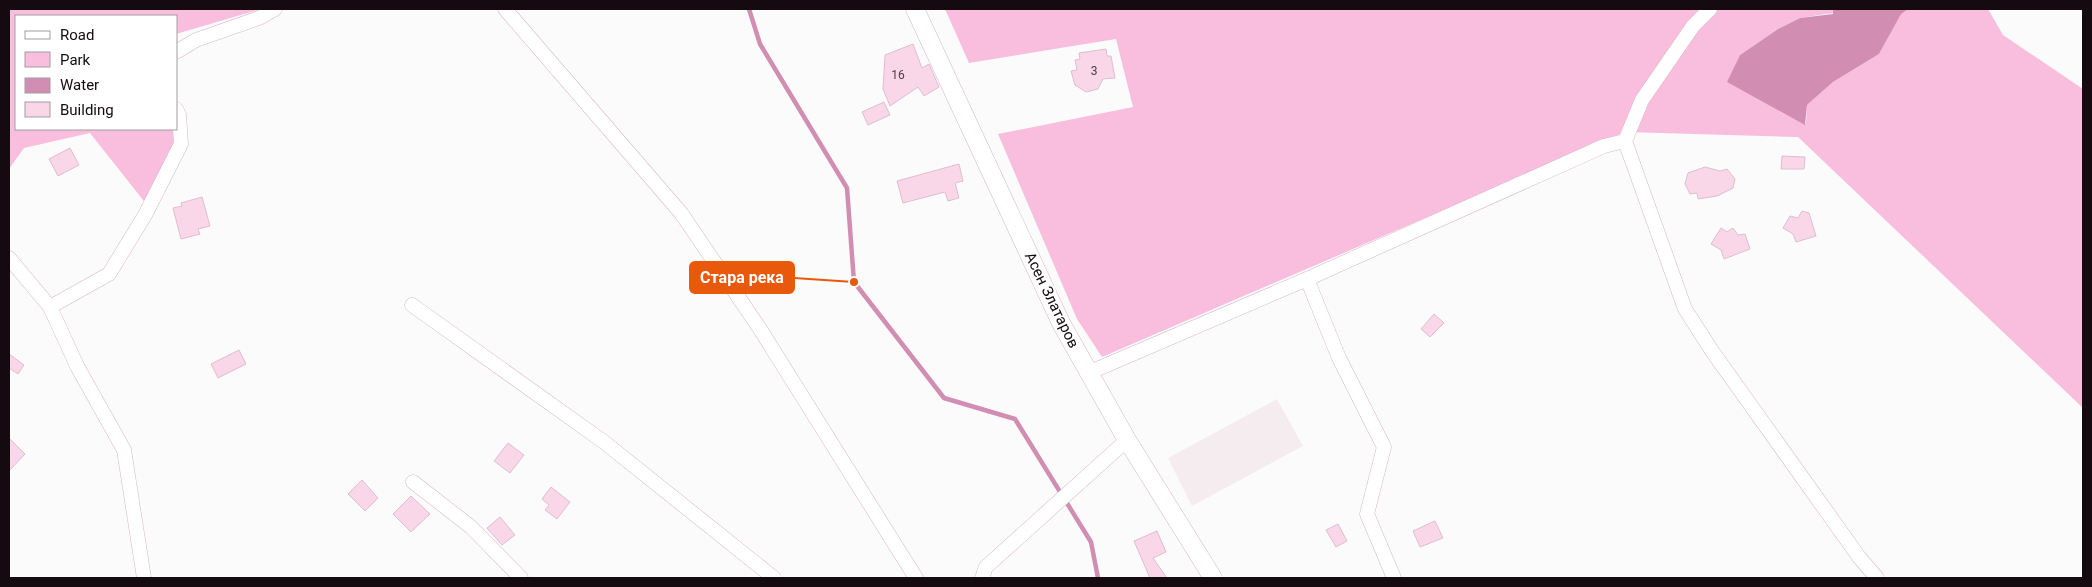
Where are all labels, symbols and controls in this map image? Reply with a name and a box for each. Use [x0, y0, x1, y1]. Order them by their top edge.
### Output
legend [15, 15, 178, 130]
text: Road [60, 26, 94, 44]
text: Park [60, 51, 91, 69]
house number: 3 [1091, 64, 1097, 78]
house number: 16 [891, 68, 905, 82]
text: Water [60, 76, 99, 94]
text: Building [60, 101, 114, 119]
street label: Асен Златаров [1021, 249, 1083, 351]
callout: Стара река [690, 262, 794, 293]
text: Стара река [700, 268, 784, 287]

